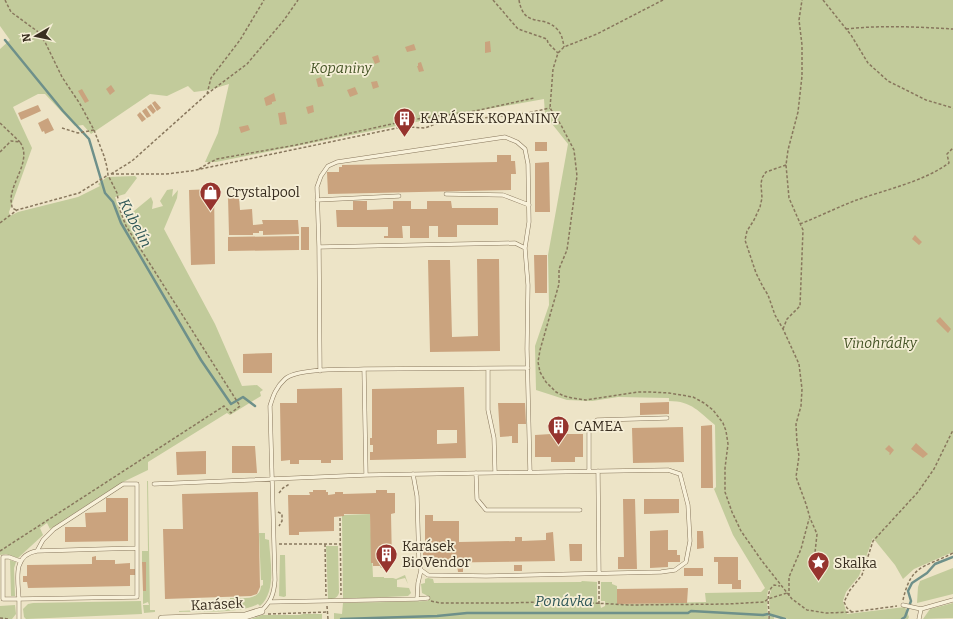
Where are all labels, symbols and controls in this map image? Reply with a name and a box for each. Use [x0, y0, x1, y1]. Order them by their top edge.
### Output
north arrow [16, 16, 56, 56]
text: N [19, 32, 34, 43]
park label: Kopaniny [310, 60, 373, 77]
building icon: KARÁSEK KOPANINY [391, 105, 417, 138]
place label: KARÁSEK KOPANINY [420, 109, 560, 127]
shop icon: Crystalpool [198, 179, 224, 212]
place label: Crystalpool [226, 184, 300, 201]
water label: Kubelín [115, 196, 155, 250]
park label: Vinohrádky [843, 335, 918, 352]
building icon: CAMEA [546, 413, 572, 446]
place label: CAMEA [574, 418, 623, 435]
place label: Karásek BioVendor [402, 538, 471, 571]
building icon: Karásek BioVendor [373, 541, 399, 574]
place icon: Skalka [806, 550, 832, 583]
place label: Skalka [834, 555, 877, 572]
water label: Ponávka [535, 592, 593, 610]
street label: Karásek [190, 595, 244, 614]

